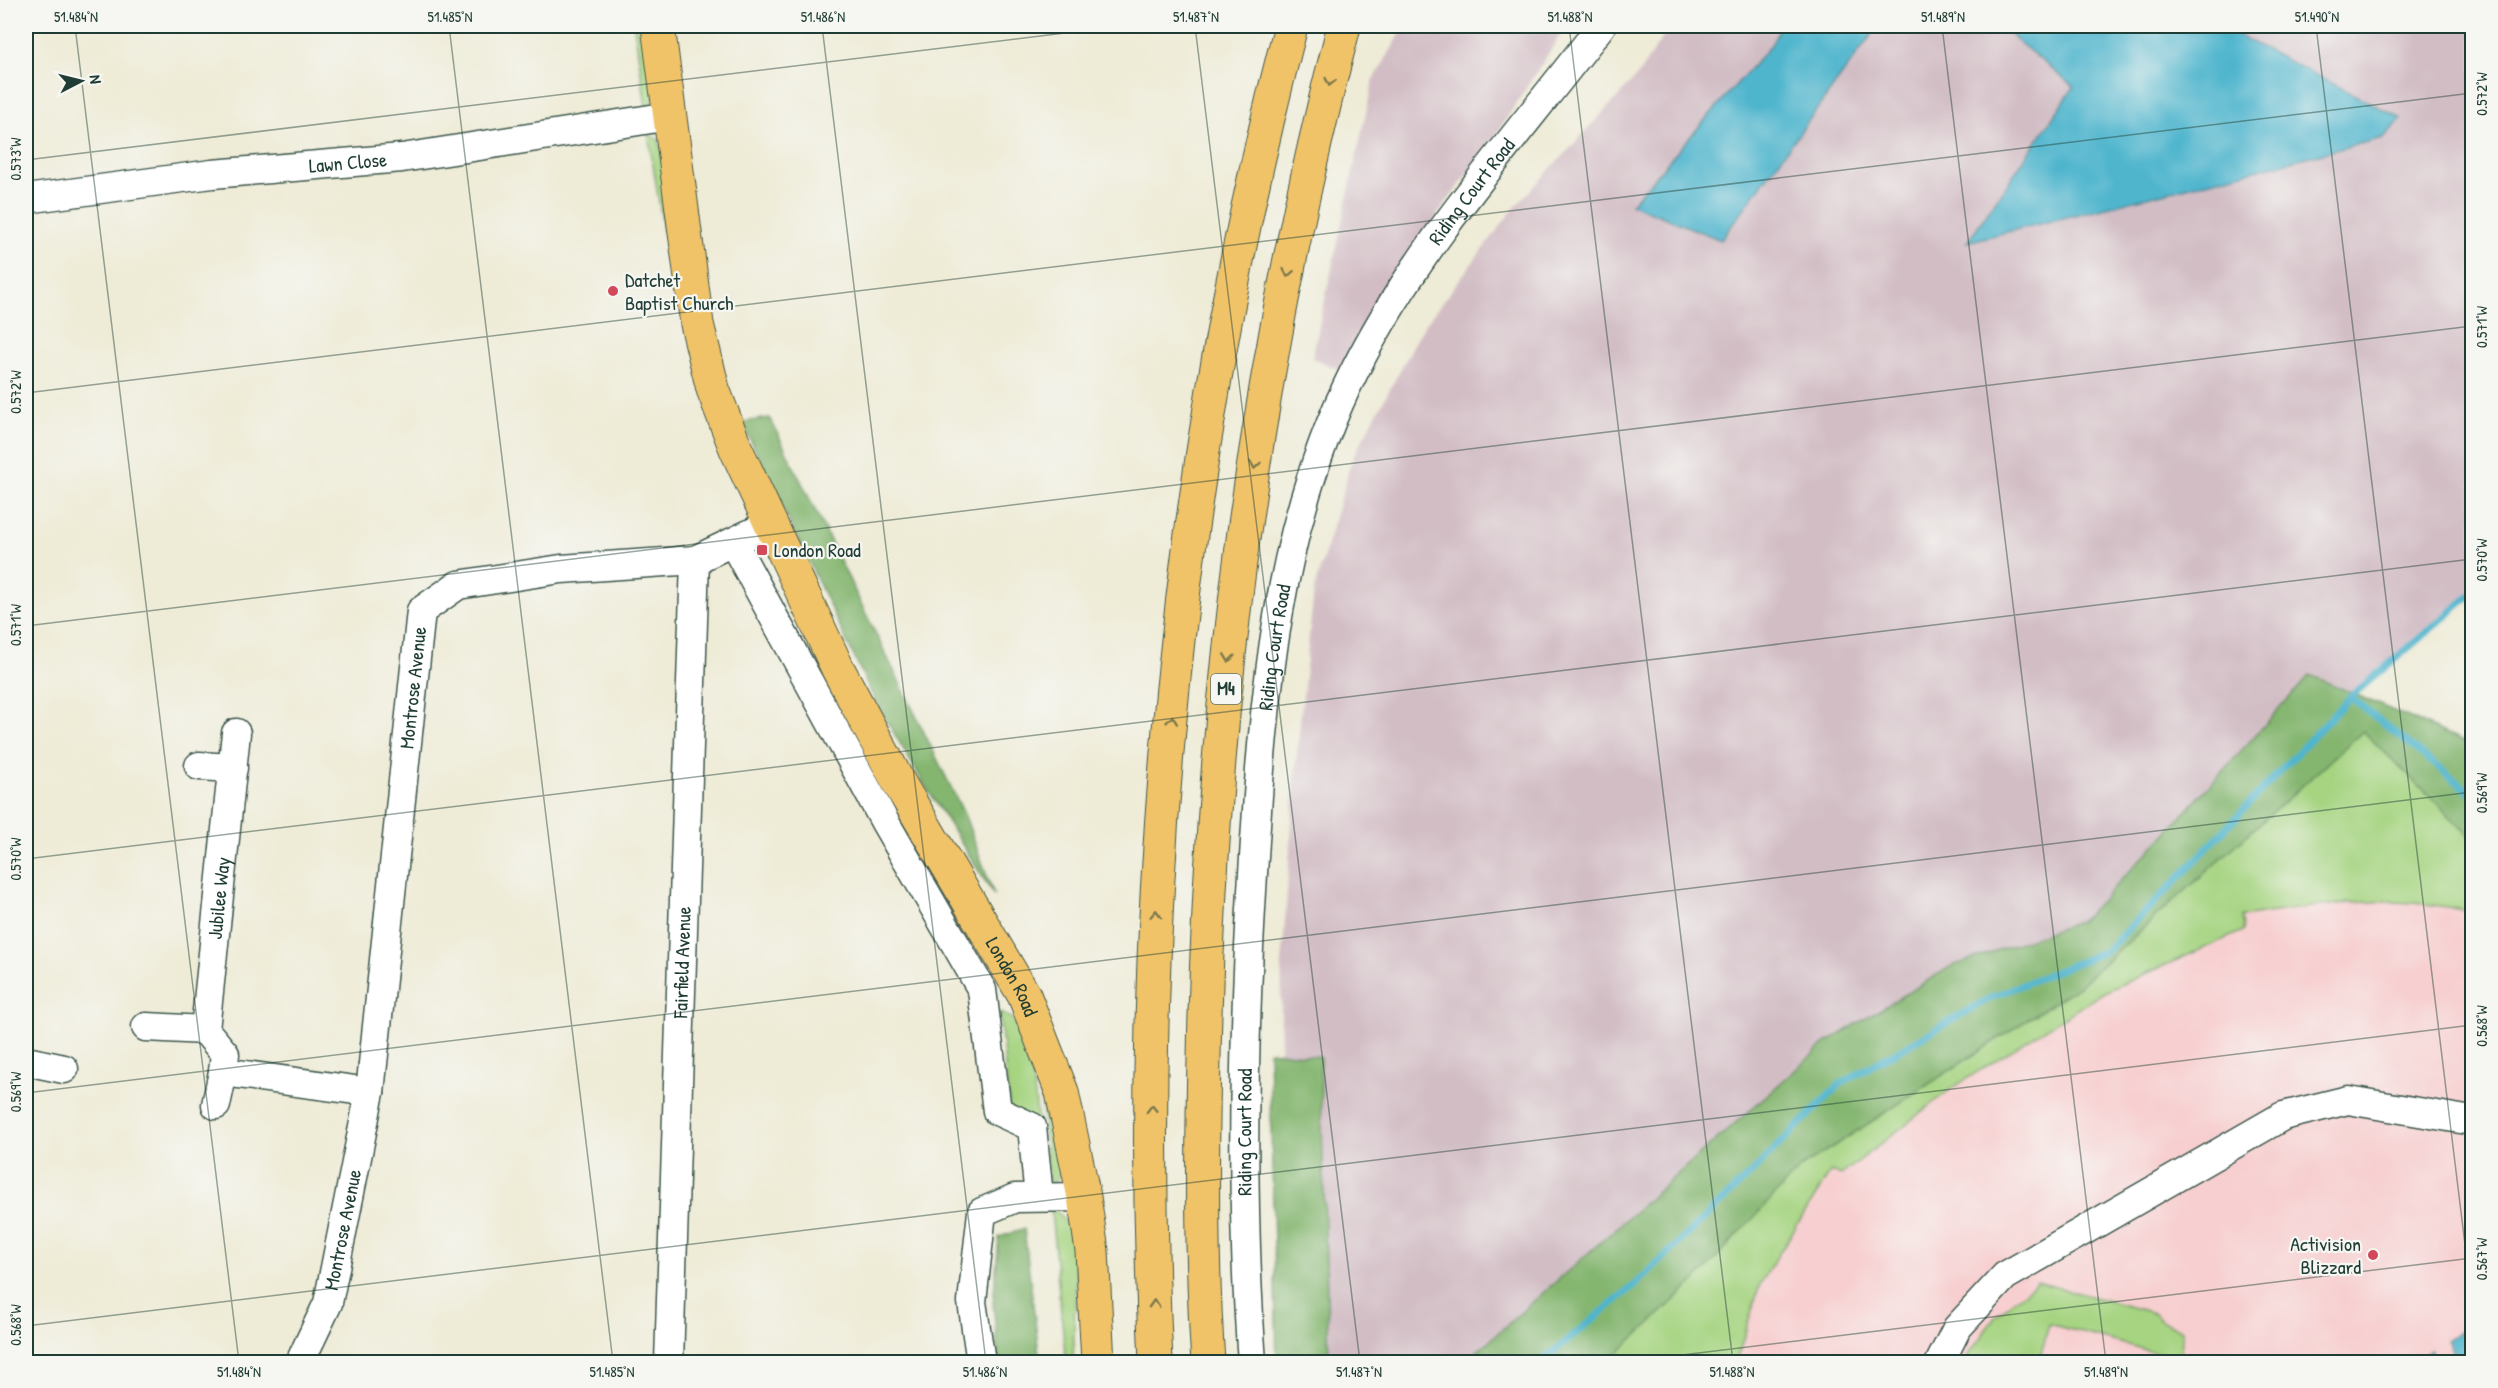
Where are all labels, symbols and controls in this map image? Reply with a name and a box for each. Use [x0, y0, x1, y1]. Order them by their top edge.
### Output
text: 51.484°N [54, 6, 98, 27]
text: 51.485°N [428, 6, 472, 27]
text: 51.486°N [801, 6, 845, 27]
text: 51.487°N [1173, 6, 1219, 27]
text: 51.488°N [1547, 6, 1593, 27]
text: 51.489°N [1921, 6, 1965, 27]
text: 51.490°N [2295, 6, 2339, 27]
north arrow [51, 51, 111, 111]
text: 0.572°W [2471, 72, 2492, 116]
text: N [84, 74, 107, 85]
one-way arrow [1324, 77, 1337, 87]
street label: Riding Court Road [1422, 132, 1521, 250]
text: 0.573°W [5, 137, 26, 181]
street label: Lawn Close [308, 145, 388, 179]
place label: Datchet Baptist Church [625, 266, 733, 316]
one-way arrow [1282, 267, 1295, 277]
marker: Datchet Baptist Church [606, 284, 620, 298]
text: 0.571°W [2471, 305, 2492, 348]
text: 0.572°W [5, 370, 26, 414]
one-way arrow [1250, 460, 1262, 469]
place label: London Road [774, 536, 861, 563]
text: 0.570°W [2471, 538, 2492, 582]
marker: London Road [755, 543, 769, 557]
street label: Riding Court Road [1251, 582, 1297, 712]
text: 0.571°W [5, 603, 26, 646]
street label: Montrose Avenue [392, 625, 432, 750]
one-way arrow [1223, 653, 1236, 663]
road number: M4 [1211, 674, 1241, 704]
one-way arrow [1165, 715, 1177, 724]
text: 0.569°W [2471, 772, 2492, 813]
text: 0.570°W [5, 837, 26, 881]
street label: Jubilee Way [201, 856, 236, 941]
street label: Fairfield Avenue [666, 906, 697, 1020]
one-way arrow [1150, 910, 1162, 919]
street label: London Road [980, 932, 1045, 1020]
text: 0.568°W [2471, 1005, 2492, 1047]
street label: Riding Court Road [1230, 1068, 1258, 1196]
text: 0.569°W [5, 1071, 26, 1112]
one-way arrow [1146, 1105, 1158, 1114]
street label: Montrose Avenue [317, 1167, 367, 1292]
place label: Activision Blizzard [2290, 1230, 2361, 1280]
text: 0.567°W [2471, 1237, 2492, 1280]
marker: Activision Blizzard [2366, 1248, 2380, 1262]
one-way arrow [1147, 1300, 1160, 1309]
text: 0.568°W [5, 1304, 26, 1346]
text: 51.484°N [217, 1361, 261, 1382]
text: 51.485°N [590, 1361, 634, 1382]
text: 51.486°N [963, 1361, 1007, 1382]
text: 51.487°N [1336, 1361, 1382, 1382]
text: 51.488°N [1709, 1361, 1755, 1382]
text: 51.489°N [2084, 1361, 2128, 1382]

